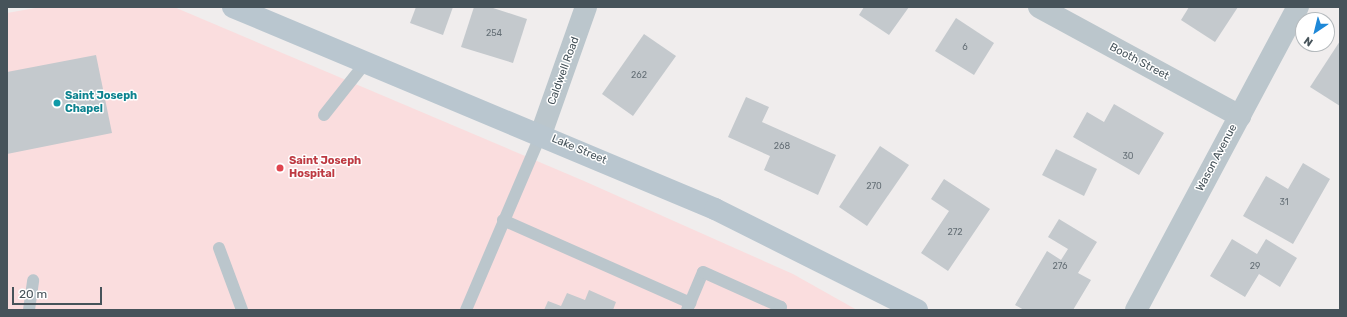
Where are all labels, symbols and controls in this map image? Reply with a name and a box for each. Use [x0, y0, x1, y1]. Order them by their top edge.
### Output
north arrow [1295, 12, 1335, 52]
house number: 254 [486, 28, 502, 38]
text: N [1301, 34, 1315, 49]
street label: Caldwell Road [546, 35, 582, 107]
street label: Booth Street [1107, 41, 1171, 83]
house number: 6 [962, 42, 968, 52]
house number: 262 [631, 70, 647, 80]
place label: Saint Joseph Chapel [65, 90, 137, 116]
marker: Saint Joseph Chapel [52, 98, 62, 108]
street label: Wason Avenue [1194, 122, 1240, 194]
street label: Lake Street [550, 133, 608, 167]
house number: 268 [774, 141, 790, 151]
house number: 30 [1122, 151, 1134, 161]
place label: Saint Joseph Hospital [289, 155, 361, 181]
marker: Saint Joseph Hospital [274, 162, 286, 174]
house number: 270 [866, 181, 882, 191]
house number: 31 [1279, 197, 1289, 207]
house number: 272 [947, 227, 963, 237]
house number: 276 [1052, 261, 1068, 271]
house number: 29 [1250, 261, 1260, 271]
scale bar [14, 279, 104, 305]
text: 20 m [19, 287, 47, 301]

